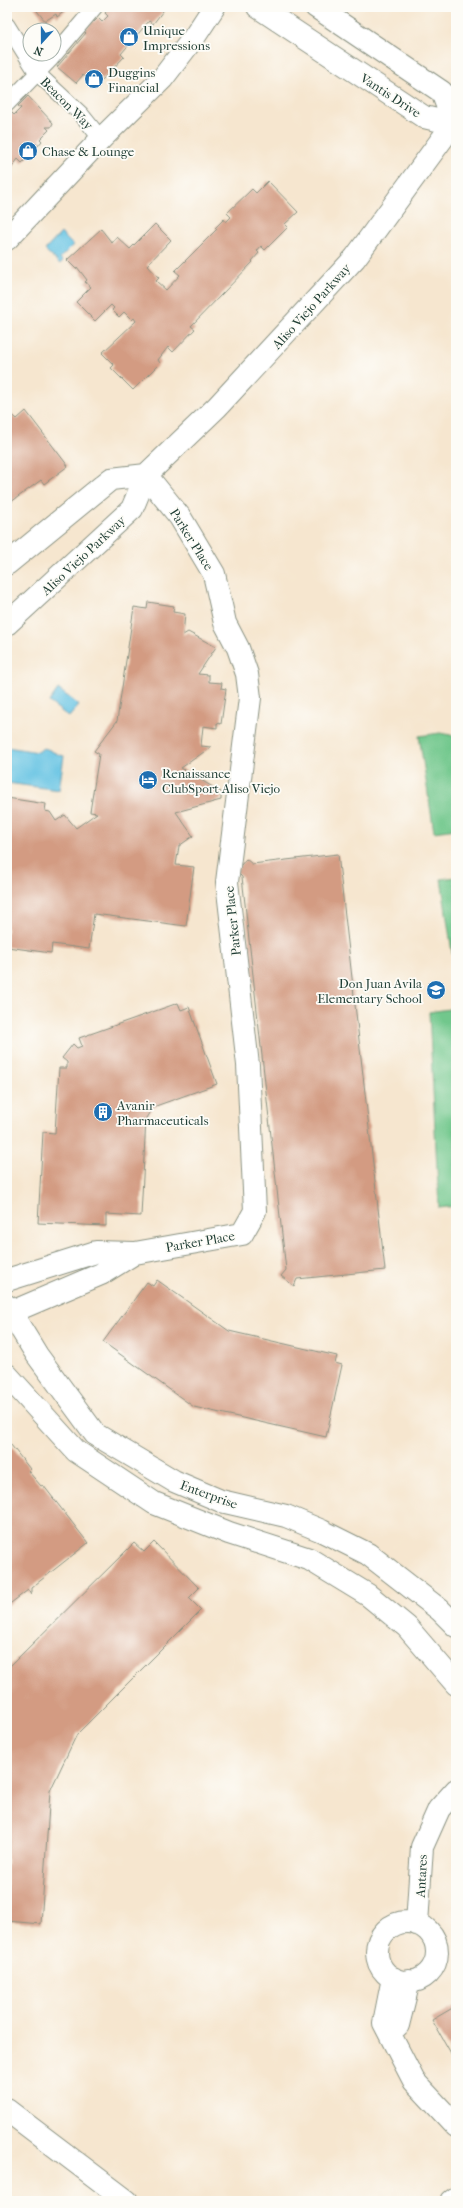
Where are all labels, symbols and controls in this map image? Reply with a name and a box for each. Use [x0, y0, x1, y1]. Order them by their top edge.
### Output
north arrow [22, 22, 62, 62]
place label: Unique Impressions [143, 23, 210, 53]
shop icon: Unique Impressions [118, 26, 140, 48]
text: N [32, 43, 45, 58]
place label: Duggins Financial [108, 65, 159, 95]
shop icon: Duggins Financial [83, 68, 105, 90]
street label: Vantis Drive [357, 70, 424, 121]
street label: Beacon Way [37, 74, 97, 133]
shop icon: Chase & Lounge [17, 140, 39, 162]
place label: Chase & Lounge [42, 144, 135, 159]
street label: Aliso Viejo Parkway [269, 260, 354, 353]
street label: Parker Place [167, 506, 217, 573]
street label: Aliso Viejo Parkway [37, 512, 129, 599]
place label: Renaissance ClubSport Aliso Viejo [162, 766, 281, 796]
hotel icon: Renaissance ClubSport Aliso Viejo [137, 769, 159, 791]
street label: Parker Place [221, 885, 244, 957]
place label: Don Juan Avila Elementary School [317, 976, 423, 1006]
school or university icon: Don Juan Avila Elementary School [425, 979, 447, 1001]
place label: Avanir Pharmaceuticals [116, 1098, 209, 1128]
building icon: Avanir Pharmaceuticals [92, 1101, 114, 1123]
street label: Parker Place [164, 1228, 236, 1255]
street label: Enterprise [178, 1477, 240, 1512]
street label: Antares [413, 1854, 430, 1899]

